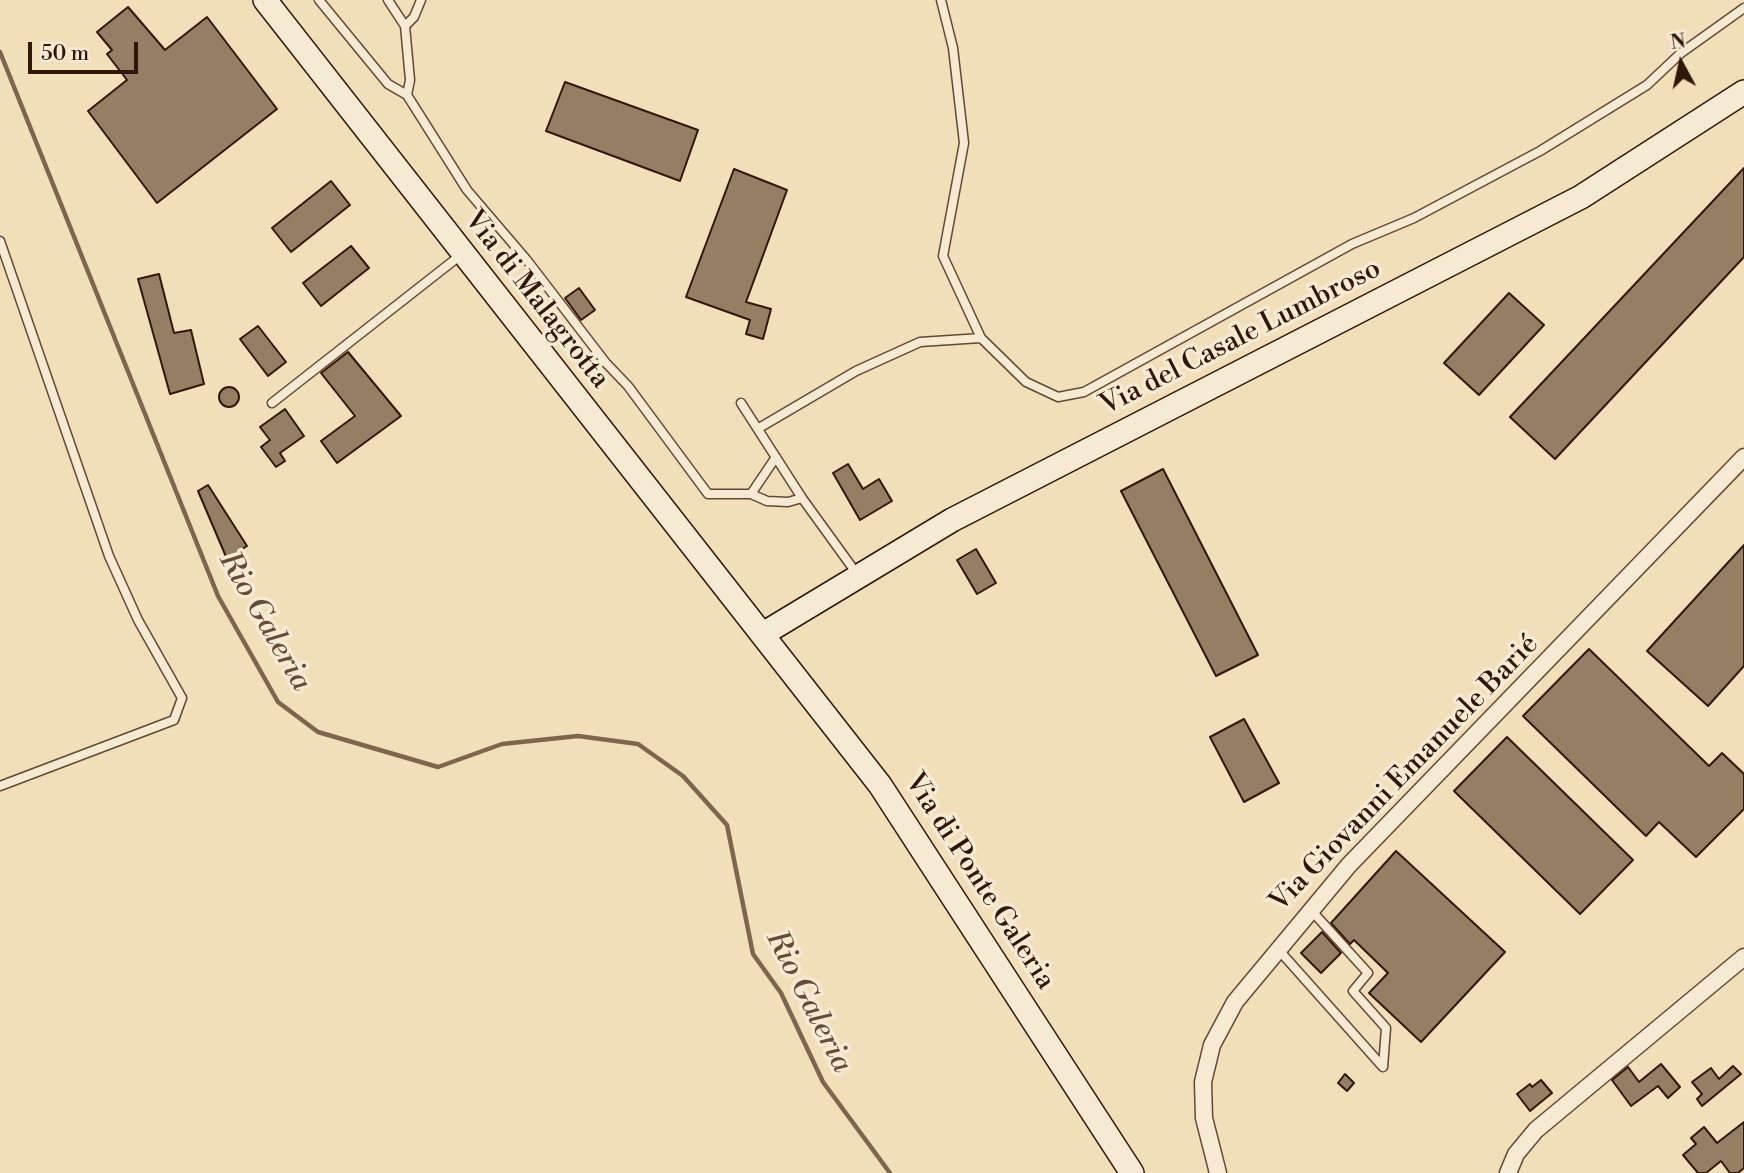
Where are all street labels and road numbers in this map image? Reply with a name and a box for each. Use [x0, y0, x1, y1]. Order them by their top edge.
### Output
street label: Via di Malagrotta [456, 204, 616, 396]
street label: Via del Casale Lumbroso [1095, 253, 1387, 423]
street label: Via Giovanni Emanuele Barié [1264, 629, 1546, 919]
street label: Via di Ponte Galeria [897, 768, 1061, 996]

